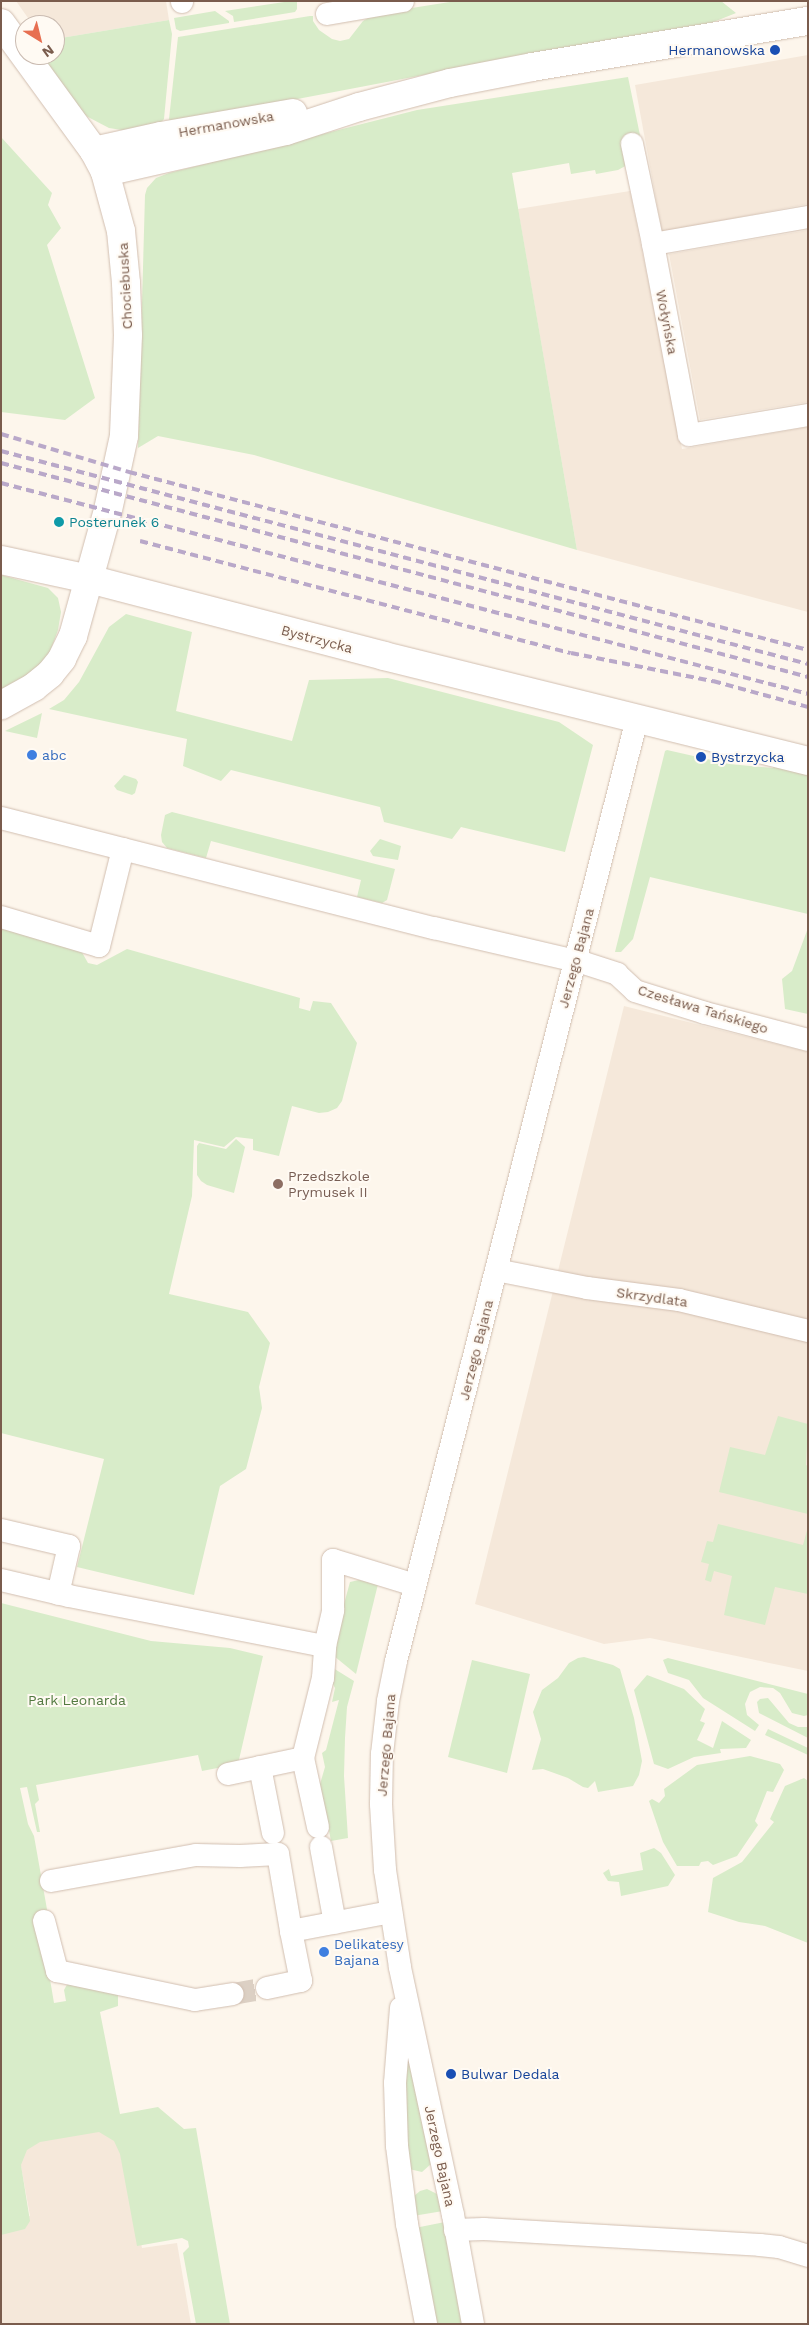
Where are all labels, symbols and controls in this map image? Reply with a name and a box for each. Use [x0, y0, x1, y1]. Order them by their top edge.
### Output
north arrow [15, 15, 65, 65]
text: N [39, 42, 57, 61]
place label: Hermanowska [668, 42, 765, 58]
marker: Hermanowska [769, 44, 781, 56]
street label: Hermanowska [177, 107, 275, 141]
street label: Chociebuska [114, 242, 136, 330]
street label: Wołyńska [652, 288, 682, 356]
place label: Posterunek 6 [69, 514, 159, 530]
marker: Posterunek 6 [53, 516, 65, 528]
street label: Bystrzycka [279, 621, 355, 657]
place label: abc [42, 747, 67, 763]
marker: abc [26, 749, 38, 761]
place label: Bystrzycka [711, 749, 784, 765]
marker: Bystrzycka [695, 751, 707, 763]
street label: Jerzego Bajana [555, 906, 597, 1010]
street label: Czesława Tańskiego [635, 981, 771, 1037]
place label: Przedszkole Prymusek II [288, 1168, 370, 1200]
marker: Przedszkole Prymusek II [272, 1178, 284, 1190]
street label: Skrzydlata [615, 1284, 689, 1310]
street label: Jerzego Bajana [455, 1298, 497, 1402]
park label: Park Leonarda [28, 1692, 126, 1708]
street label: Jerzego Bajana [373, 1693, 399, 1797]
place label: Delikatesy Bajana [334, 1936, 404, 1968]
marker: Delikatesy Bajana [318, 1946, 330, 1958]
place label: Bulwar Dedala [461, 2066, 560, 2082]
marker: Bulwar Dedala [445, 2068, 457, 2080]
street label: Jerzego Bajana [421, 2104, 459, 2208]

